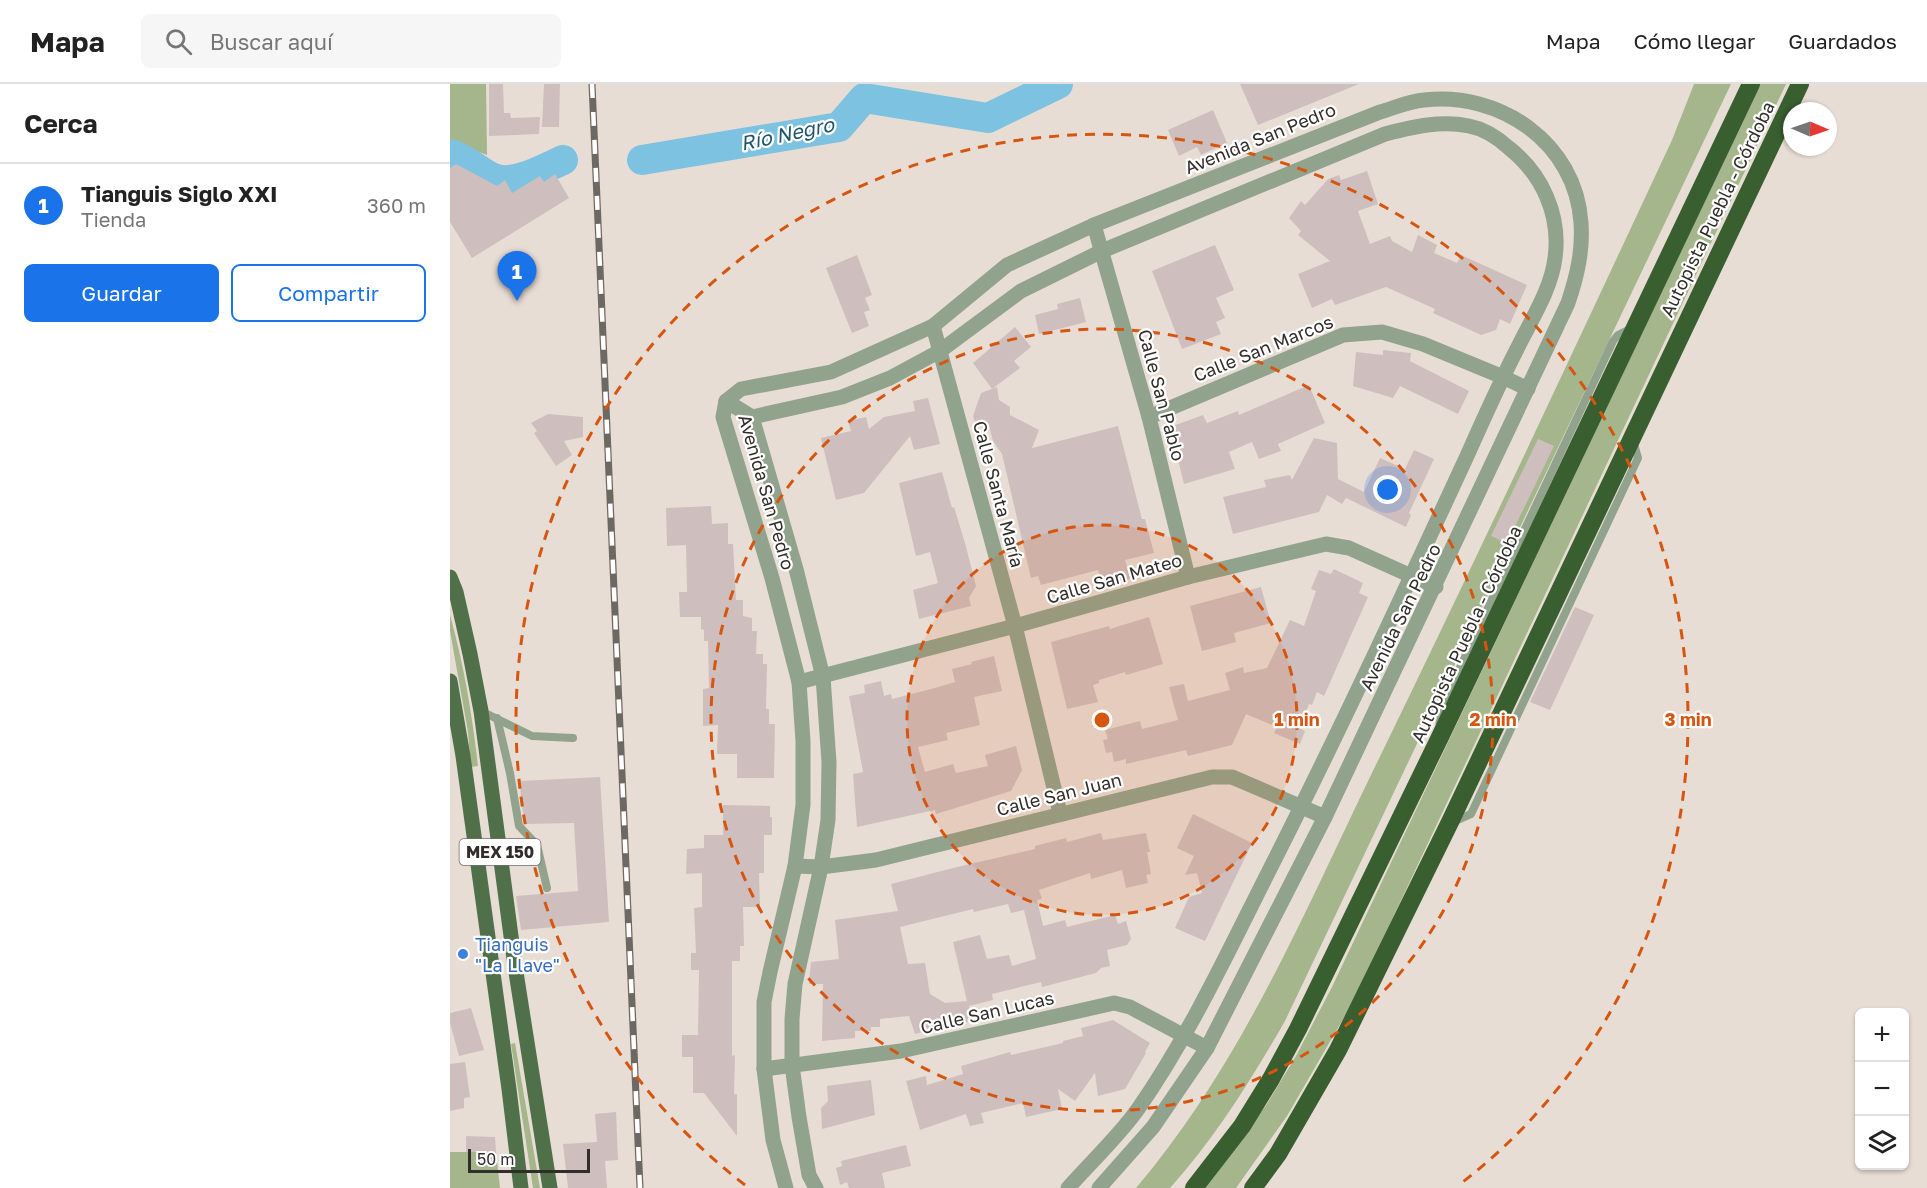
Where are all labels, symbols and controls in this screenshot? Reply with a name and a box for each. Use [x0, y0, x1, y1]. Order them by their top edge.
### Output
search box [141, 14, 561, 68]
text: Mapa [30, 25, 105, 58]
icon: search [162, 25, 195, 58]
text: Buscar aquí [210, 28, 333, 55]
text: Mapa [1546, 28, 1601, 54]
text: Cómo llegar [1634, 28, 1755, 54]
text: Guardados [1788, 28, 1897, 54]
street label: Avenida San Pedro [1181, 98, 1339, 178]
street label: Autopista Puebla - Córdoba [1655, 98, 1779, 320]
north arrow [1783, 102, 1837, 156]
text: Cerca [24, 108, 98, 139]
water label: Río Negro [738, 111, 837, 156]
text: Tianguis Siglo XXI [81, 180, 278, 207]
text: 1 [38, 193, 49, 217]
text: 360 m [367, 193, 426, 217]
text: Tienda [81, 207, 146, 231]
pin: 1 [498, 252, 536, 301]
button: Guardar [24, 264, 219, 322]
button: Compartir [231, 264, 426, 322]
street label: Calle San Marcos [1190, 310, 1336, 386]
street label: Calle San Pablo [1134, 327, 1190, 463]
street label: Avenida San Pedro [734, 412, 800, 572]
street label: Calle Santa María [969, 418, 1029, 570]
your location [1373, 475, 1402, 504]
street label: Autopista Puebla - Córdoba [1406, 522, 1526, 746]
street label: Avenida San Pedro [1355, 540, 1445, 694]
street label: Calle San Mateo [1044, 548, 1184, 608]
text: 1 min [1274, 708, 1320, 730]
text: 2 min [1469, 708, 1517, 730]
text: 3 min [1664, 708, 1712, 730]
centre of rings [1092, 710, 1112, 730]
street label: Calle San Juan [994, 768, 1124, 820]
road number: MEX 150 [460, 839, 540, 865]
place label: Tianguis "La Llave" [475, 933, 560, 976]
marker: Tianguis "La Llave" [456, 947, 470, 961]
street label: Calle San Lucas [918, 986, 1056, 1038]
map controls [1855, 1008, 1909, 1170]
button: + [1855, 1008, 1909, 1062]
button: − [1855, 1062, 1909, 1116]
button: layers [1855, 1116, 1909, 1170]
scale bar [468, 1146, 590, 1174]
text: 50 m [477, 1149, 514, 1169]

